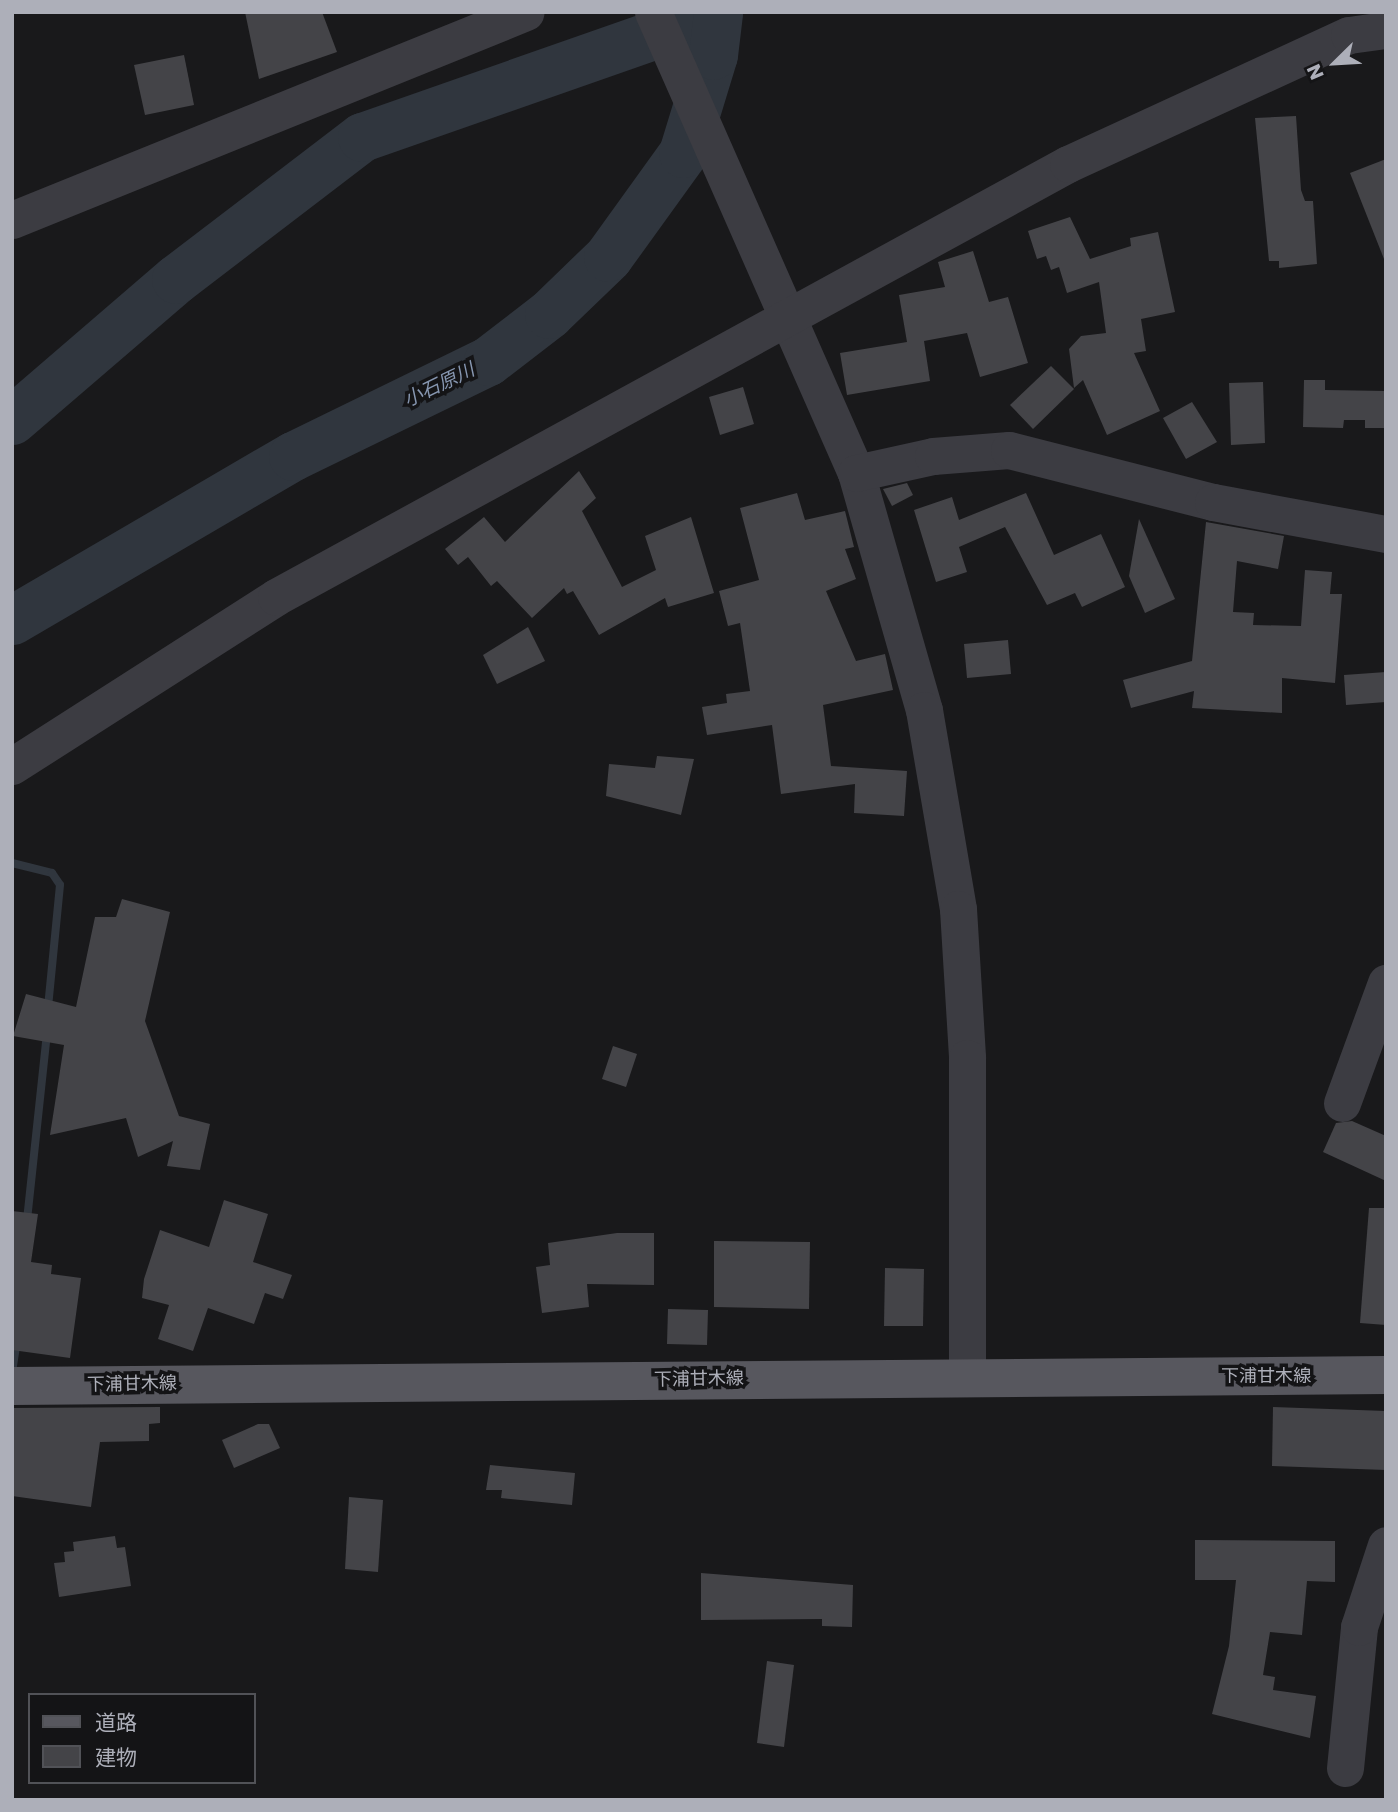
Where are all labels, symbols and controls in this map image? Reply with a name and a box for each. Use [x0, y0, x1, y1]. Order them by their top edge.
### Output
north arrow [1300, 28, 1370, 98]
text: N [1300, 60, 1331, 84]
water label: 小石原川 [400, 358, 478, 412]
street label: 下浦甘木線 [1221, 1365, 1311, 1387]
street label: 下浦甘木線 [654, 1367, 744, 1391]
street label: 下浦甘木線 [87, 1372, 177, 1396]
legend [28, 1693, 256, 1784]
text: 道路 [95, 1708, 137, 1737]
text: 建物 [95, 1743, 137, 1772]

